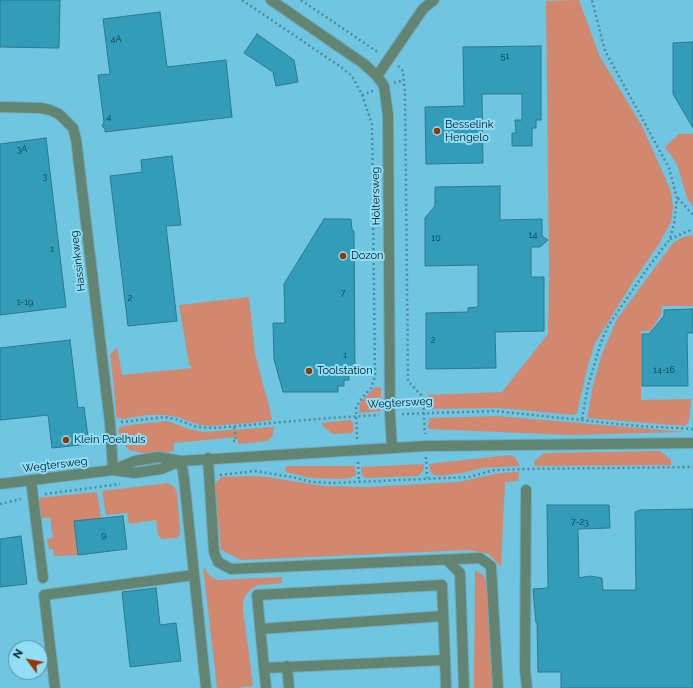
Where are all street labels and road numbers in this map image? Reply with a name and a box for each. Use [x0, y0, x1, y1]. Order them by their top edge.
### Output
street label: Höltersweg [369, 167, 383, 225]
street label: Hassinkweg [68, 230, 88, 292]
street label: Wegtersweg [367, 395, 433, 411]
street label: Wegtersweg [22, 454, 88, 476]

